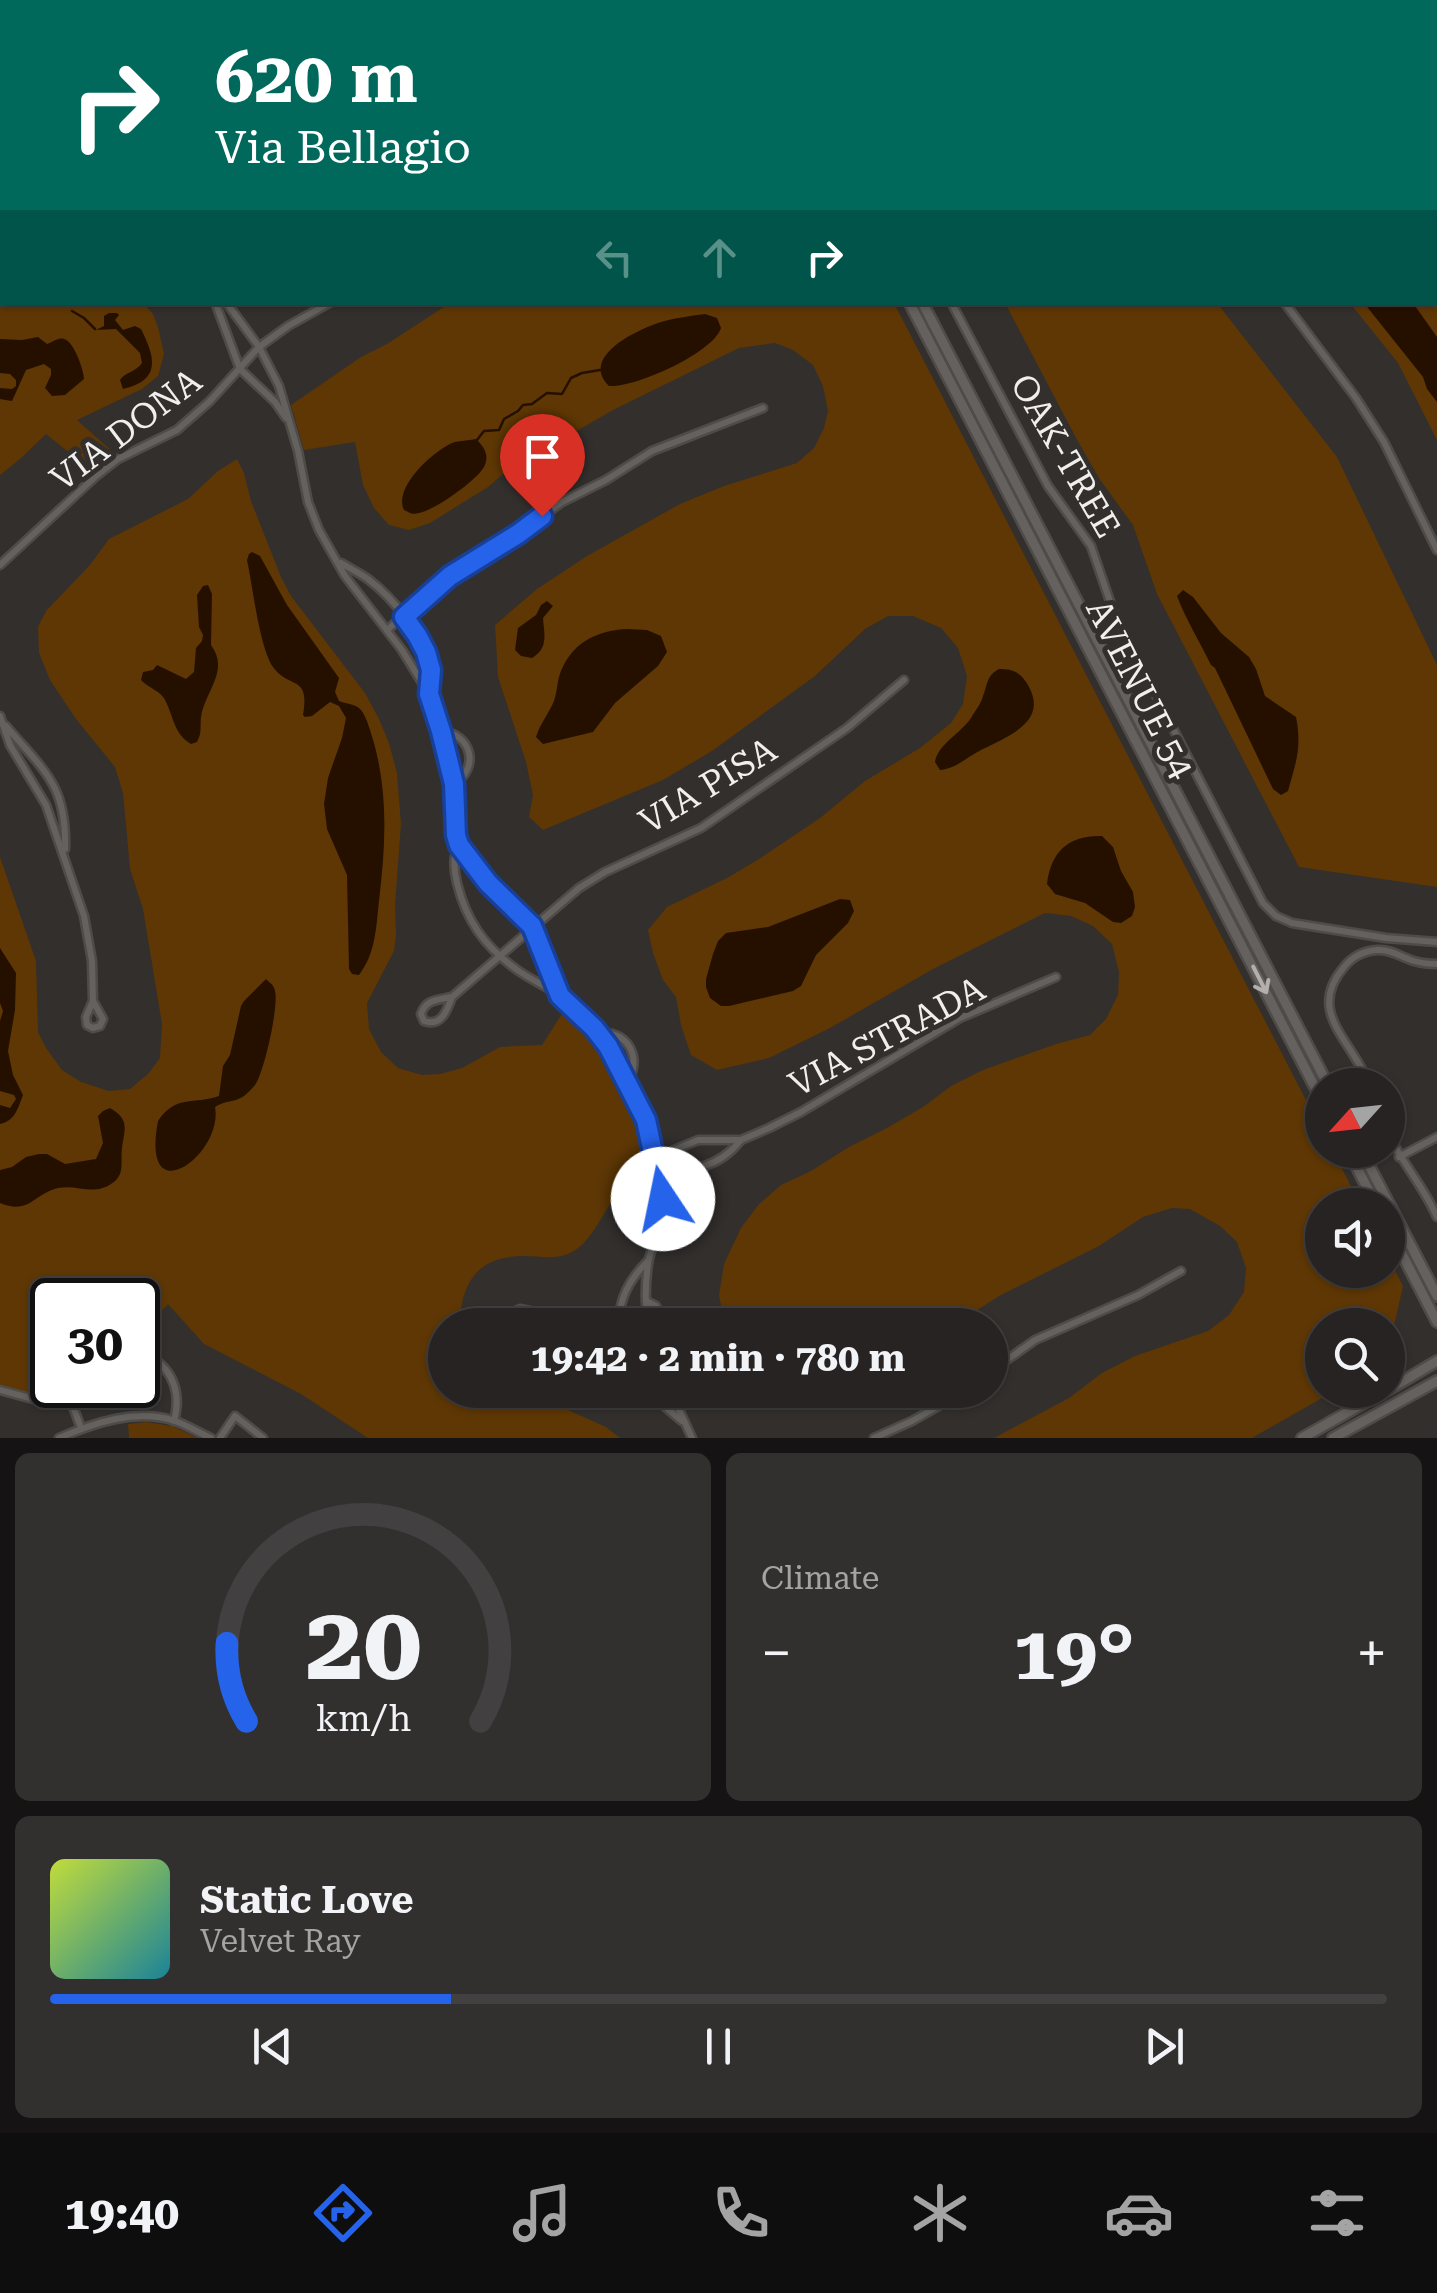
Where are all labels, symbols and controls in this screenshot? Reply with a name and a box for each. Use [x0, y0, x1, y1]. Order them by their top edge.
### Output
text: 620 m [215, 37, 418, 119]
icon: right [50, 40, 180, 170]
text: Via Bellagio [215, 121, 471, 174]
icon: left [587, 230, 642, 285]
icon: ahead [692, 230, 747, 285]
icon: right [797, 230, 852, 285]
street label: VIA DONA [43, 360, 210, 500]
street label: OAK-TREE [1002, 367, 1128, 545]
pin [500, 414, 585, 517]
icon: arrive [515, 429, 570, 484]
street label: AVENUE 54 [1077, 592, 1203, 786]
street label: VIA PISA [632, 729, 784, 843]
one-way arrow [1251, 964, 1270, 994]
street label: VIA STRADA [782, 968, 992, 1106]
north arrow [1305, 1068, 1405, 1168]
map controls [1305, 1068, 1405, 1408]
position arrow [611, 1147, 715, 1251]
button: sound [1305, 1188, 1405, 1288]
speed limit sign: 30 [30, 1278, 160, 1408]
button: search [1305, 1308, 1405, 1408]
text: 19:42 · 2 min · 780 m [531, 1336, 905, 1380]
text: Climate [761, 1559, 879, 1597]
text: 20 [305, 1583, 421, 1704]
text: 19° [1013, 1609, 1135, 1697]
text: − [761, 1621, 792, 1685]
text: + [1356, 1621, 1387, 1685]
text: km/h [315, 1698, 411, 1740]
text: Static Love [200, 1878, 413, 1922]
text: Velvet Ray [200, 1922, 361, 1960]
icon: previous [245, 2019, 300, 2074]
icon: pause [691, 2019, 746, 2074]
icon: next [1137, 2019, 1192, 2074]
icon: directions [308, 2178, 378, 2248]
icon: music [507, 2178, 577, 2248]
icon: phone [706, 2178, 776, 2248]
icon: climate [905, 2178, 975, 2248]
icon: car [1104, 2178, 1174, 2248]
icon: filters [1302, 2178, 1372, 2248]
text: 19:40 [64, 2187, 179, 2240]

